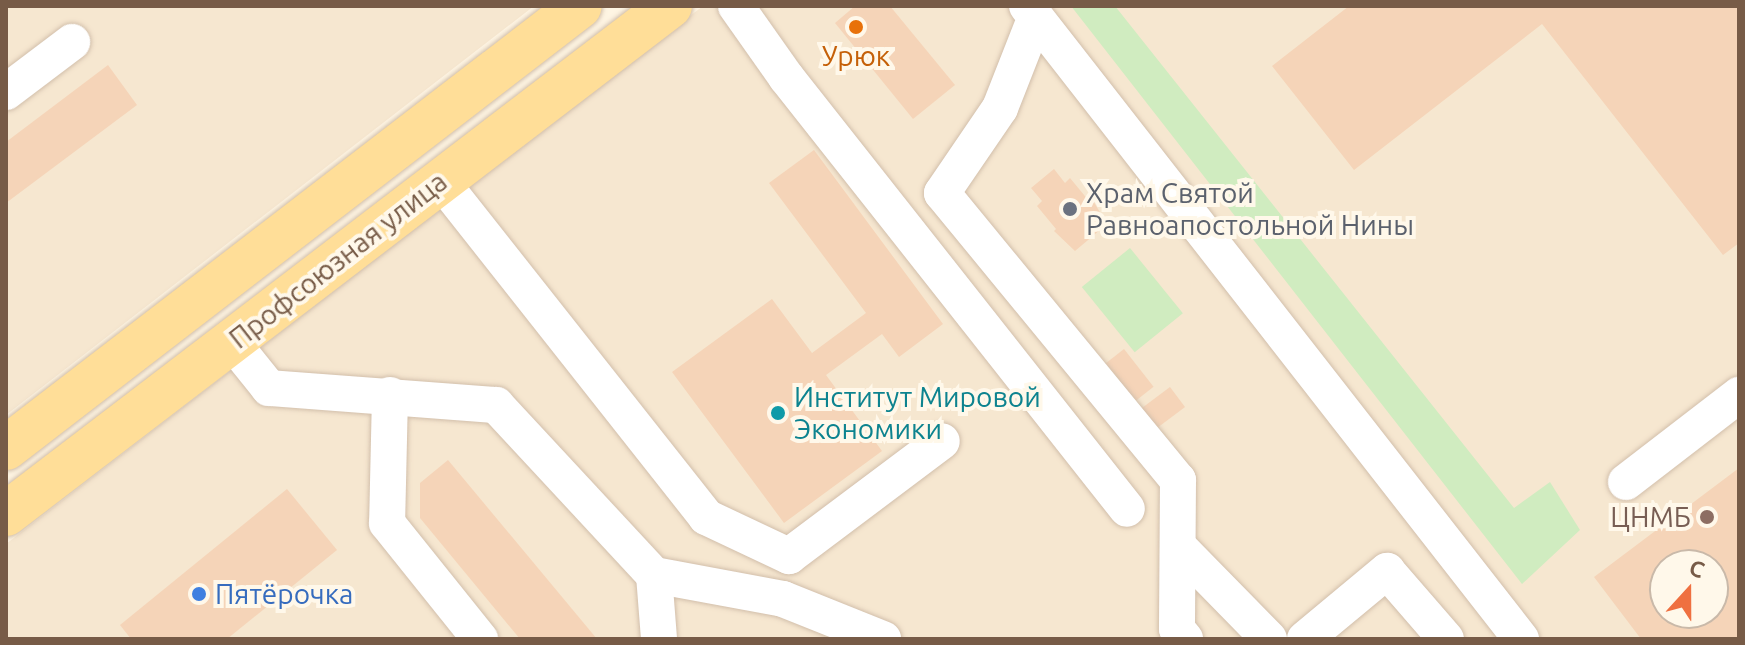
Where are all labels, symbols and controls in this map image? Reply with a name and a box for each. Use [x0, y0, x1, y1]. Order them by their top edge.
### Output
marker: Урюк [847, 18, 865, 36]
place label: Урюк [822, 39, 890, 73]
street label: Профсоюзная улица [223, 165, 453, 355]
place label: Храм Святой Равноапостольной Нины [1086, 176, 1414, 242]
marker: Храм Святой Равноапостольной Нины [1061, 200, 1079, 218]
place label: Институт Мировой Экономики [794, 380, 1041, 446]
marker: Институт Мировой Экономики [769, 404, 787, 422]
place label: ЦНМБ [1610, 500, 1691, 534]
marker: ЦНМБ [1698, 508, 1716, 526]
north arrow [1649, 549, 1729, 629]
text: С [1686, 554, 1708, 582]
place label: Пятёрочка [215, 577, 353, 611]
marker: Пятёрочка [190, 585, 208, 603]

